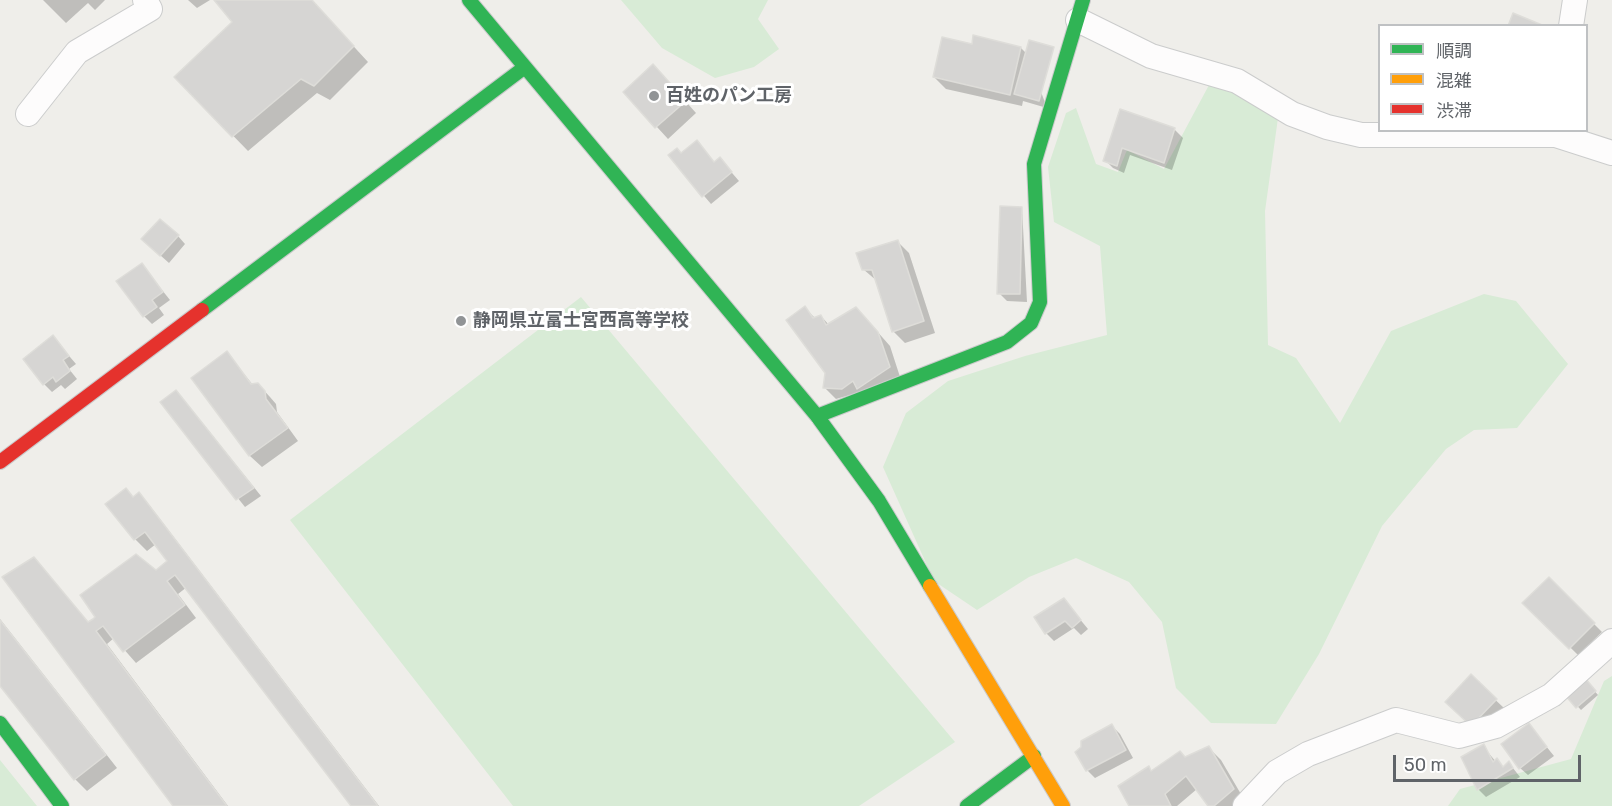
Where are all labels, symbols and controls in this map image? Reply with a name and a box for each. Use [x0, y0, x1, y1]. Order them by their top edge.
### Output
legend [1378, 24, 1588, 132]
text: 順調 [1436, 40, 1472, 62]
text: 混雑 [1436, 70, 1472, 92]
place label: 百姓のパン工房 [666, 85, 792, 107]
marker: 百姓のパン工房 [647, 89, 661, 103]
text: 渋滞 [1436, 100, 1472, 122]
place label: 静岡県立富士宮西高等学校 [473, 310, 689, 332]
marker: 静岡県立富士宮西高等学校 [454, 314, 468, 328]
scale bar [1396, 743, 1584, 781]
text: 50 m [1404, 754, 1447, 776]

